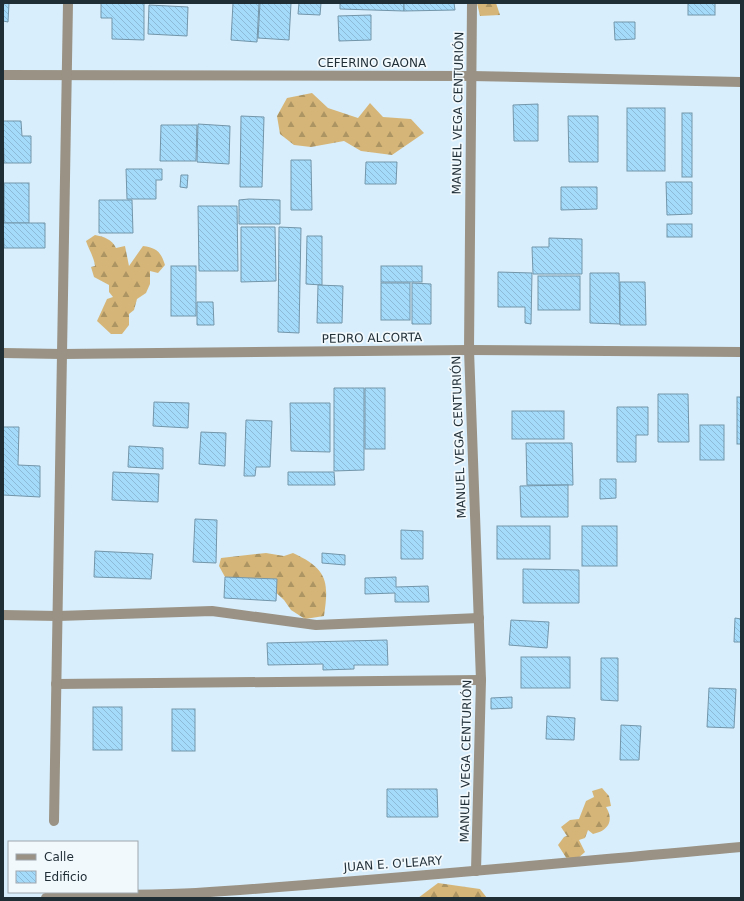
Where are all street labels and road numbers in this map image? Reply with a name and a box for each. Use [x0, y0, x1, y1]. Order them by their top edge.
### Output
street label: MANUEL VEGA CENTURIÓN [449, 31, 466, 195]
street label: CEFERINO GAONA [318, 56, 427, 70]
street label: PEDRO ALCORTA [322, 330, 423, 346]
street label: MANUEL VEGA CENTURIÓN [448, 355, 469, 519]
street label: MANUEL VEGA CENTURIÓN [457, 679, 474, 843]
street label: JUAN E. O'LEARY [342, 854, 443, 874]

